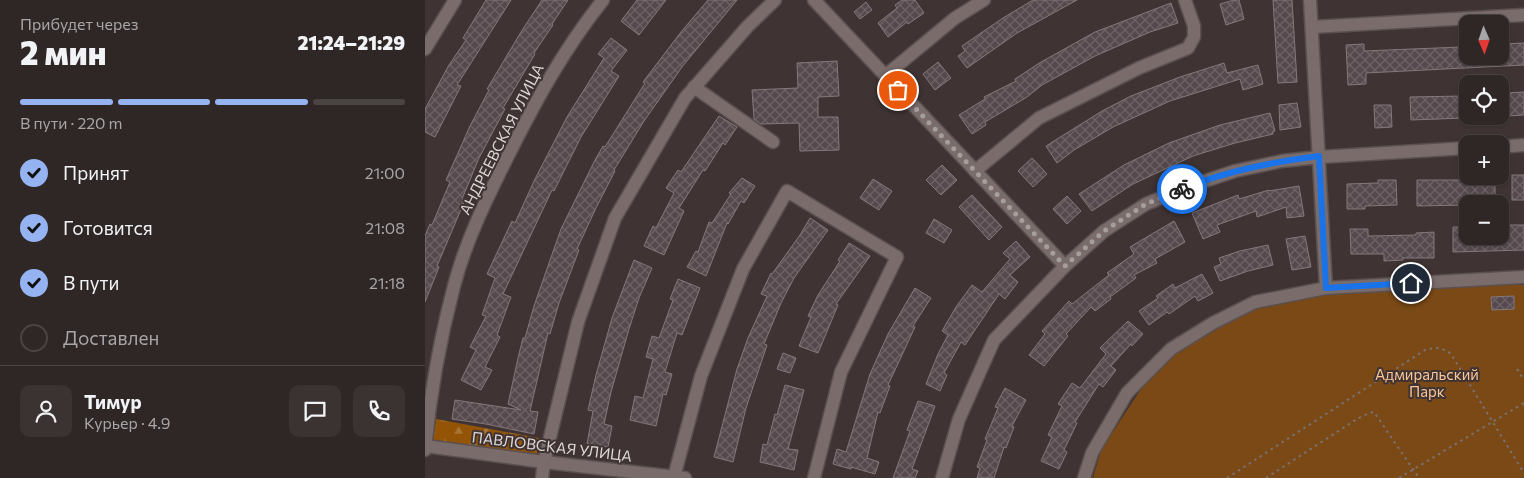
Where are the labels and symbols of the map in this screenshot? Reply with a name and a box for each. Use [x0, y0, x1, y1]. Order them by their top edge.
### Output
north arrow [1459, 15, 1509, 65]
street label: АНДРЕЕВСКАЯ УЛИЦА [455, 61, 547, 217]
pin [877, 69, 919, 111]
courier [1157, 164, 1207, 214]
pin [1390, 262, 1432, 304]
park label: Адмиральский Парк [1375, 365, 1479, 400]
street label: ПАВЛОВСКАЯ УЛИЦА [471, 427, 633, 465]

